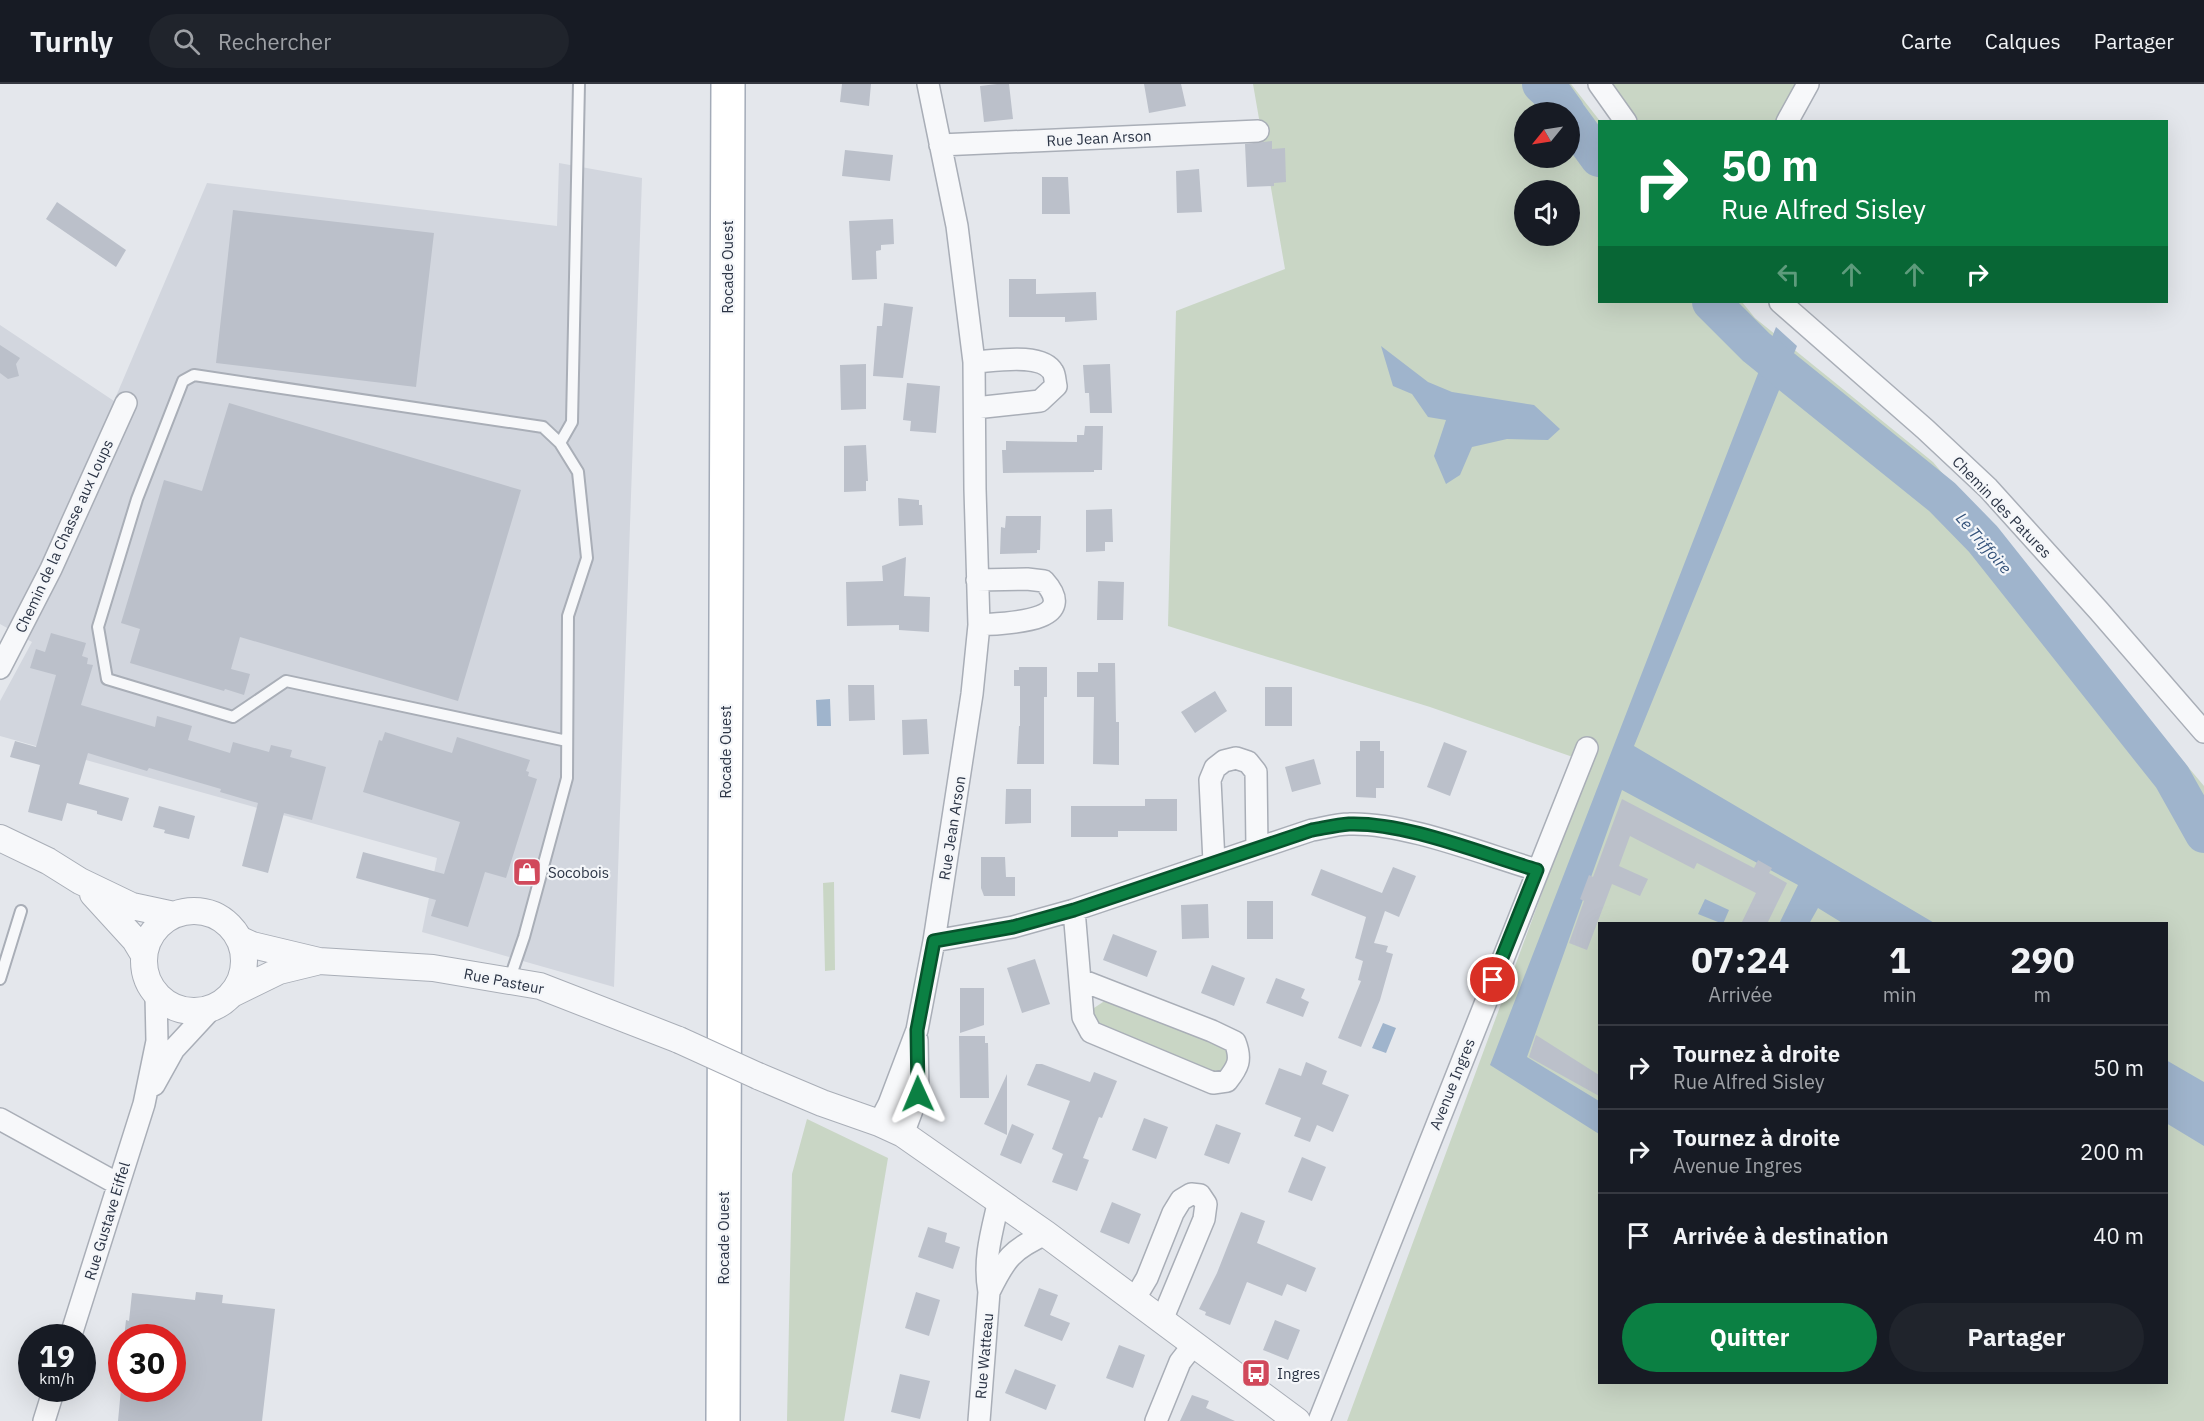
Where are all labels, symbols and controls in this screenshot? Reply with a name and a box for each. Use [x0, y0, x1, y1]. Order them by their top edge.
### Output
search box [149, 14, 569, 68]
text: Turnly [30, 23, 113, 60]
icon: search [170, 25, 203, 58]
text: Rechercher [218, 27, 331, 56]
text: Carte [1901, 27, 1952, 55]
text: Calques [1985, 27, 2061, 55]
text: Partager [2094, 27, 2174, 55]
north arrow [1514, 102, 1580, 168]
map controls [1514, 102, 1580, 246]
street label: Rue Jean Arson [1046, 126, 1152, 150]
text: 50 m [1721, 138, 1819, 193]
icon: right [1622, 144, 1700, 222]
button: sound [1514, 180, 1580, 246]
text: Rue Alfred Sisley [1721, 191, 1926, 226]
street label: Rocade Ouest [718, 220, 737, 314]
icon: left [1772, 258, 1805, 291]
icon: ahead [1835, 258, 1868, 291]
icon: ahead [1898, 258, 1931, 291]
icon: right [1961, 258, 1994, 291]
street label: Chemin de la Chasse aux Loups [11, 436, 117, 636]
street label: Chemin des Patures [1948, 452, 2056, 562]
water label: Le Triffoire [1952, 508, 2016, 578]
street label: Rocade Ouest [716, 705, 735, 799]
street label: Rue Jean Arson [934, 775, 970, 881]
shop icon: Socobois [511, 856, 543, 888]
place label: Socobois [548, 863, 609, 882]
text: 07:24 [1691, 936, 1790, 983]
text: 1 [1889, 936, 1911, 983]
text: 290 [2010, 936, 2075, 983]
pin [1467, 954, 1518, 1005]
icon: arrive [1476, 963, 1509, 996]
street label: Rue Pasteur [462, 964, 546, 998]
text: Arrivée [1708, 981, 1772, 1008]
text: min [1883, 981, 1917, 1008]
text: m [2034, 981, 2051, 1008]
street label: Avenue Ingres [1425, 1035, 1479, 1133]
text: Tournez à droite [1673, 1039, 1840, 1068]
icon: right [1622, 1051, 1655, 1084]
text: 50 m [2093, 1053, 2144, 1082]
position arrow [886, 1062, 950, 1126]
text: Rue Alfred Sisley [1673, 1068, 1825, 1095]
text: Tournez à droite [1673, 1123, 1840, 1152]
icon: right [1622, 1135, 1655, 1168]
text: 200 m [2080, 1137, 2144, 1166]
text: Avenue Ingres [1673, 1152, 1802, 1179]
street label: Rue Gustave Eiffel [80, 1160, 134, 1282]
street label: Rocade Ouest [714, 1191, 733, 1285]
icon: arrive [1622, 1219, 1655, 1252]
text: Arrivée à destination [1673, 1221, 1889, 1250]
text: 40 m [2093, 1221, 2144, 1250]
button: Quitter [1622, 1303, 1877, 1372]
button: Partager [1889, 1303, 2144, 1372]
street label: Rue Watteau [971, 1312, 997, 1400]
speed limit sign: 30 [108, 1324, 186, 1402]
text: 19 [39, 1336, 75, 1375]
bus stop icon: Ingres [1240, 1357, 1272, 1389]
place label: Ingres [1277, 1364, 1320, 1383]
text: km/h [39, 1369, 75, 1388]

